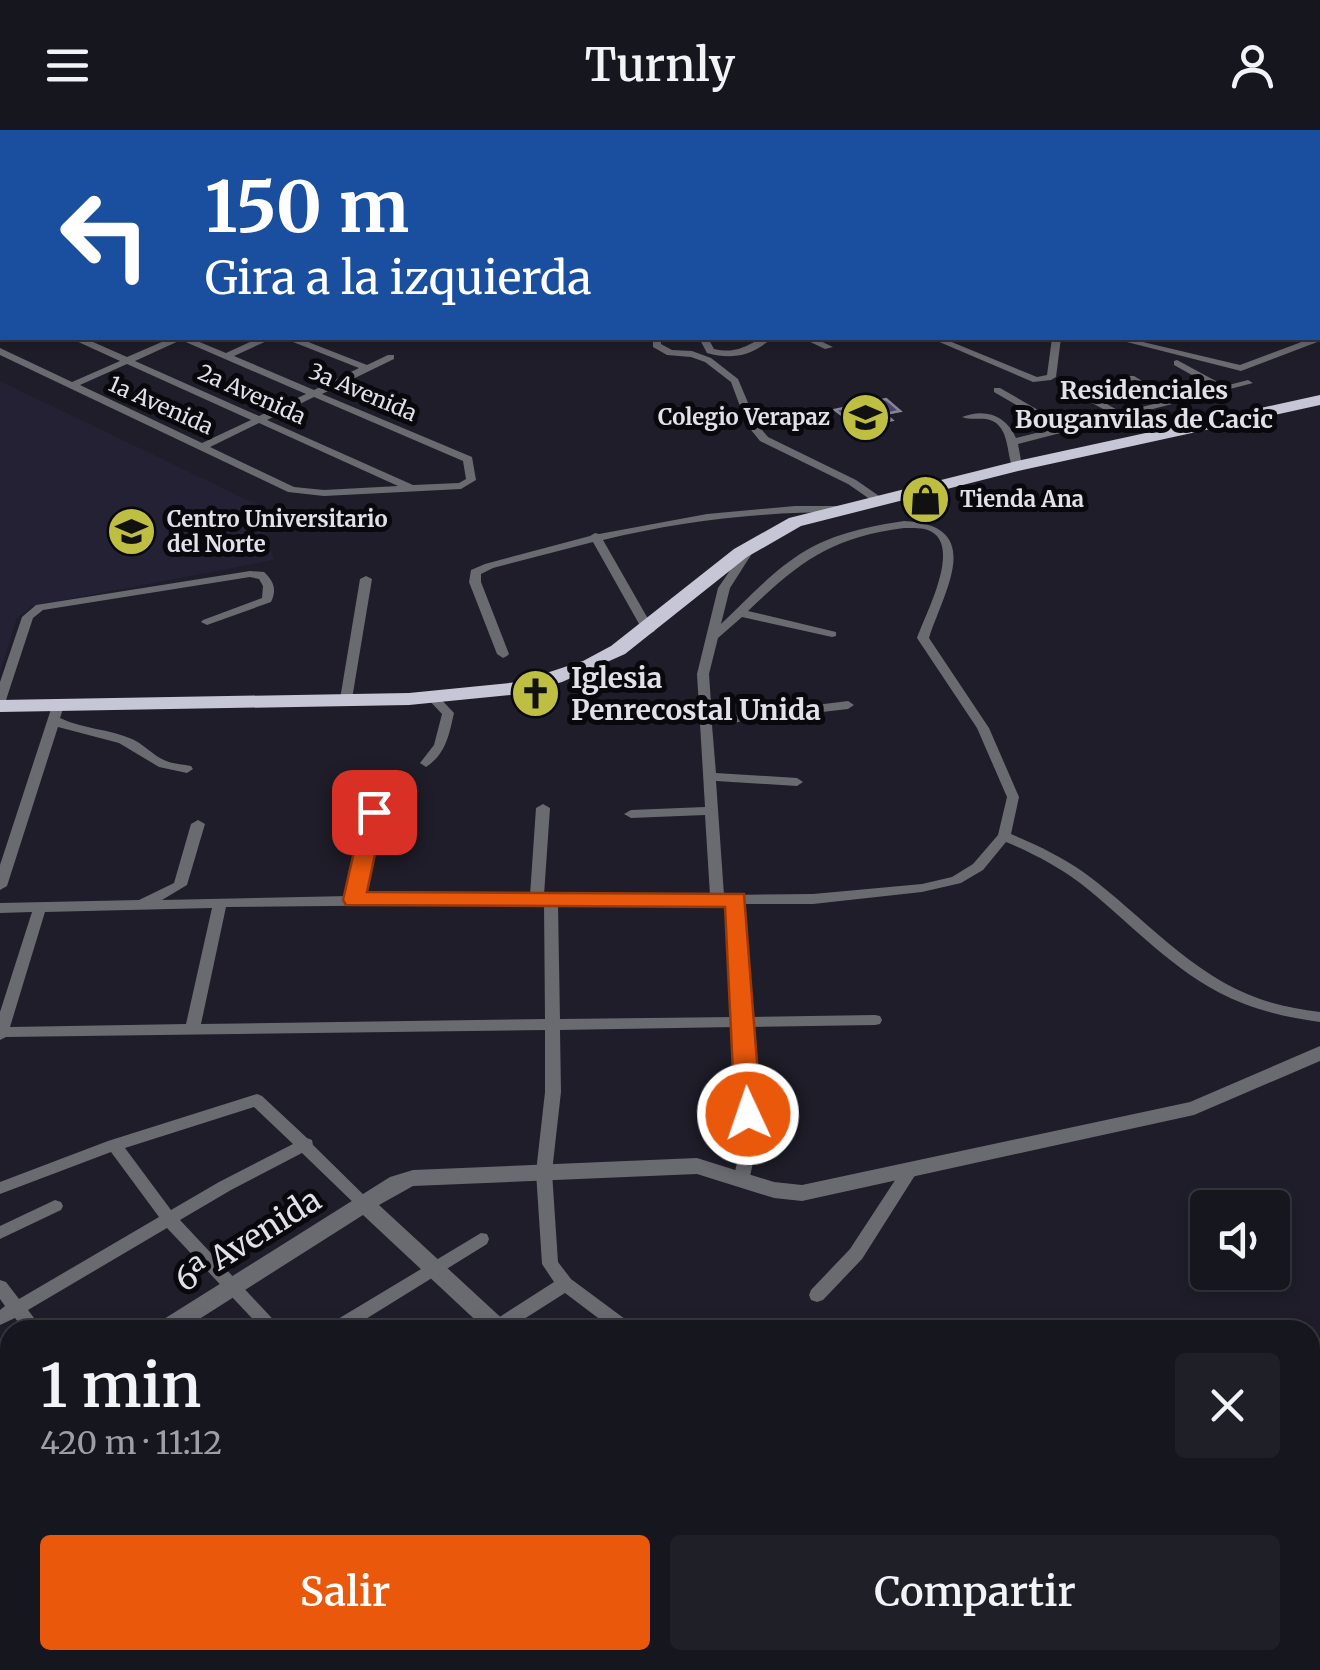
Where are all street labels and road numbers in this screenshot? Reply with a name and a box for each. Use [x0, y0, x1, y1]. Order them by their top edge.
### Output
street label: 3a Avenida [305, 357, 421, 427]
street label: 2a Avenida [194, 358, 310, 430]
street label: 1a Avenida [104, 369, 218, 441]
street label: 6ª Avenida [168, 1180, 328, 1300]

